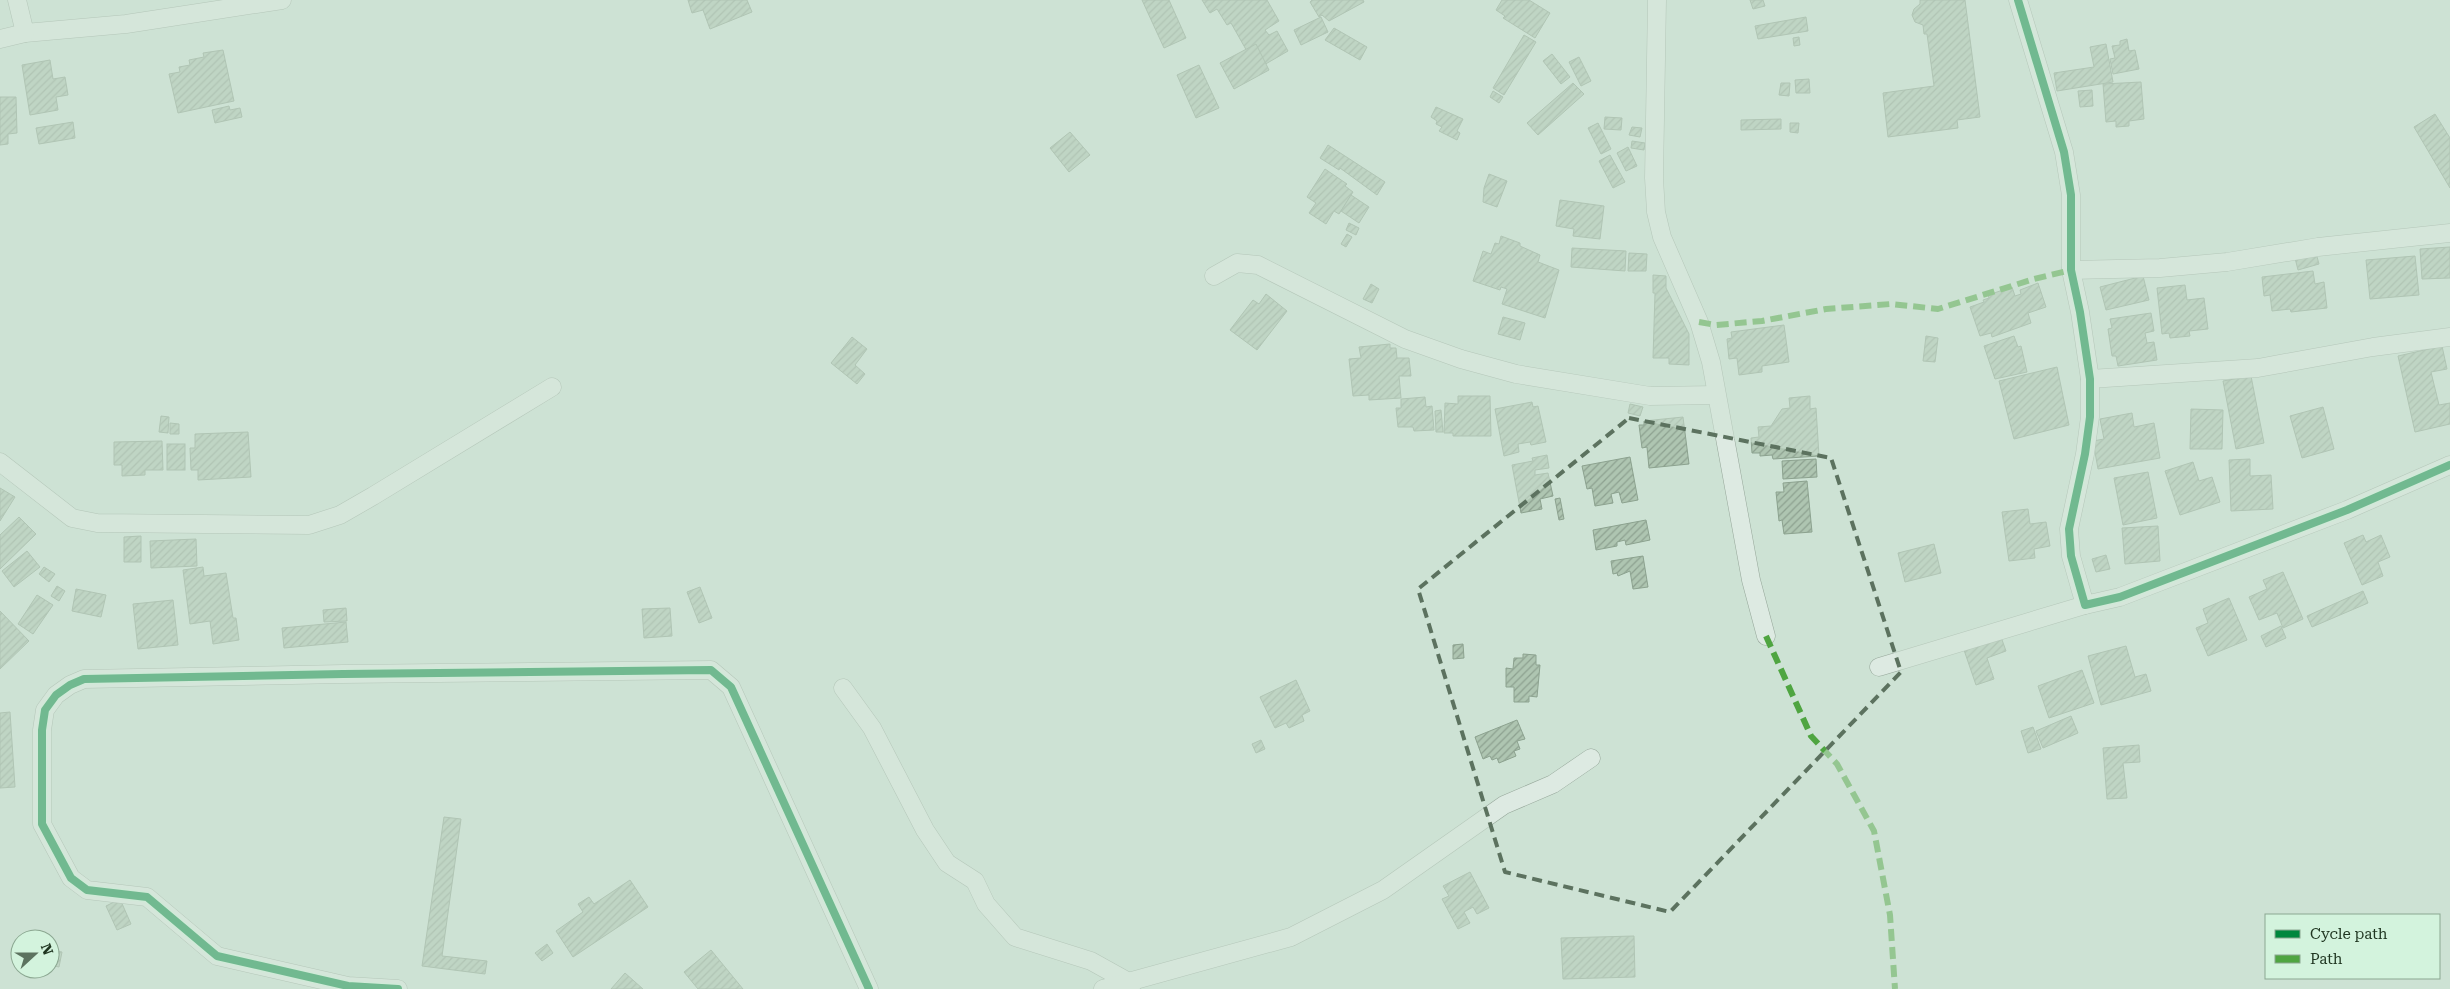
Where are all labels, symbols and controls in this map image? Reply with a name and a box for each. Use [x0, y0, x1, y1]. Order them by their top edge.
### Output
legend [2265, 914, 2440, 979]
text: Cycle path [2310, 925, 2388, 943]
north arrow [10, 929, 60, 979]
text: N [38, 941, 57, 957]
text: Path [2310, 950, 2343, 968]

